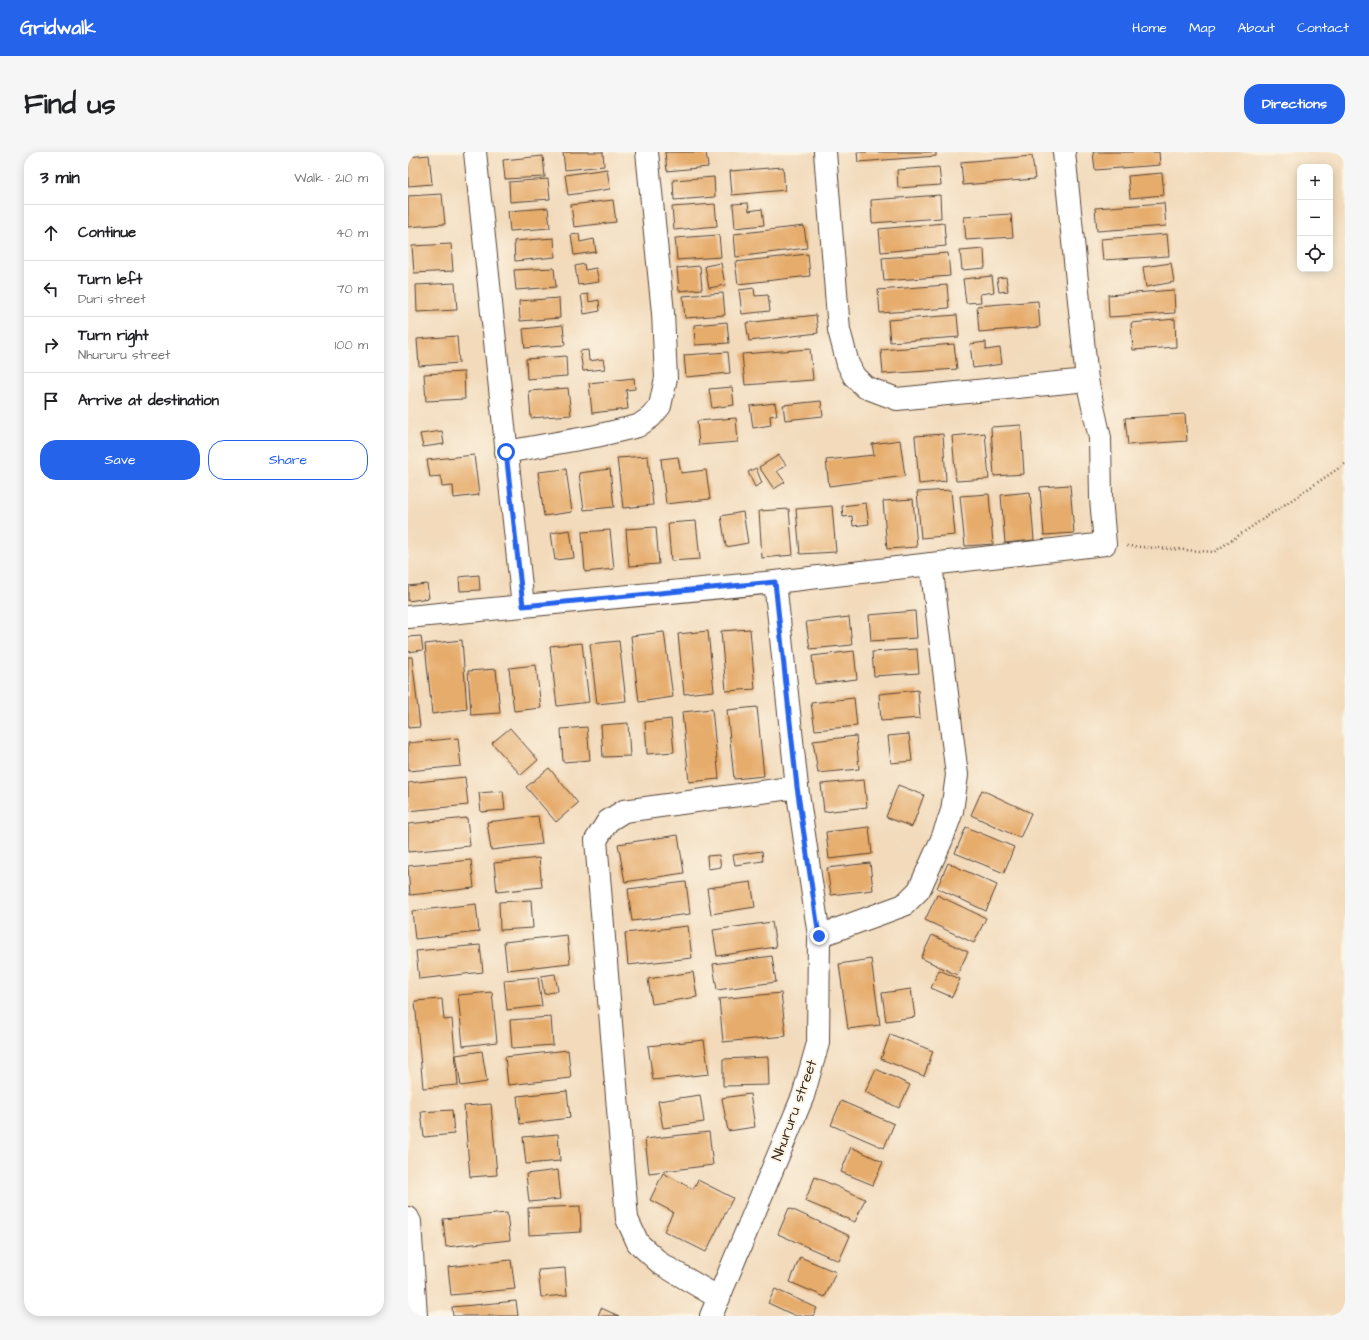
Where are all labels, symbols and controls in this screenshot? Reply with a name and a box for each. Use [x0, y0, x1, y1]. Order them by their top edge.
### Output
text: Gridwalk [20, 15, 96, 42]
text: Home [1132, 18, 1167, 38]
text: Map [1189, 18, 1215, 38]
text: About [1237, 18, 1275, 38]
text: Contact [1297, 18, 1349, 38]
button: Directions [1244, 84, 1345, 124]
text: Find us [24, 85, 115, 124]
map controls [1297, 164, 1333, 272]
button: + [1297, 164, 1333, 200]
text: 3 min [40, 166, 80, 190]
text: Walk · 210 m [294, 169, 368, 187]
button: − [1297, 200, 1333, 236]
icon: ahead [40, 222, 62, 244]
text: Continue [78, 222, 136, 243]
text: 40 m [336, 224, 368, 242]
button: locate [1297, 236, 1333, 272]
text: Turn left [78, 269, 142, 290]
icon: left [40, 278, 62, 300]
text: 70 m [336, 280, 368, 298]
text: Duri street [78, 290, 146, 308]
text: Turn right [78, 325, 149, 346]
icon: right [40, 334, 62, 356]
text: 100 m [335, 336, 368, 354]
text: Nhururu street [78, 346, 170, 364]
icon: arrive [40, 390, 62, 412]
text: Arrive at destination [78, 390, 219, 411]
button: Save [40, 440, 200, 480]
button: Share [208, 440, 368, 480]
route start [497, 443, 515, 461]
route end [810, 927, 828, 945]
street label: Nhururu street [766, 1057, 823, 1164]

